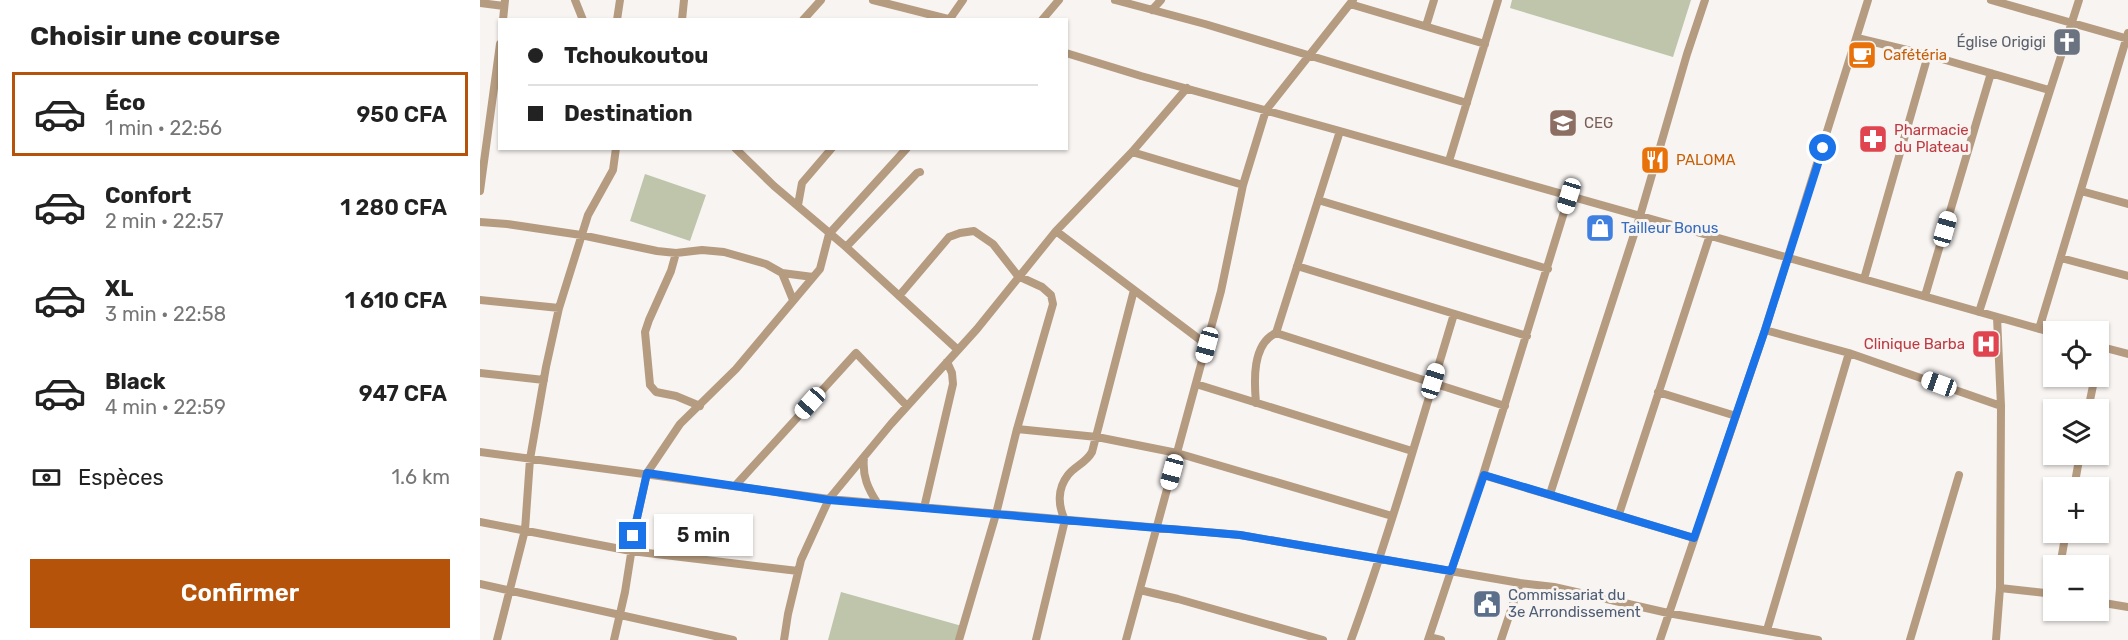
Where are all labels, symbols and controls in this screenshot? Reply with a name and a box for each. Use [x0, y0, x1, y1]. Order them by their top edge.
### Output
text: Choisir une course [30, 20, 280, 52]
church icon: Église Origigi [2051, 26, 2083, 58]
place label: Église Origigi [1956, 33, 2046, 51]
cafe icon: Cafétéria [1846, 39, 1878, 71]
text: Tchoukoutou [564, 42, 708, 69]
place label: Cafétéria [1883, 46, 1947, 64]
icon: car [33, 87, 87, 141]
text: Éco [105, 89, 145, 116]
text: Destination [564, 100, 693, 127]
text: 950 CFA [356, 101, 447, 128]
school or university icon: CEG [1547, 107, 1579, 139]
place label: CEG [1584, 114, 1613, 132]
text: 1 min · 22:56 [105, 116, 222, 140]
place label: Pharmacie du Plateau [1894, 121, 1969, 156]
pharmacy icon: Pharmacie du Plateau [1857, 123, 1889, 155]
route start [1809, 134, 1836, 161]
restaurant icon: PALOMA [1639, 144, 1671, 176]
place label: PALOMA [1676, 151, 1735, 169]
car [1555, 176, 1583, 216]
icon: car [33, 180, 87, 234]
text: Confort [105, 182, 191, 209]
text: 1 280 CFA [340, 194, 447, 221]
text: 2 min · 22:57 [105, 209, 224, 233]
car [1931, 209, 1959, 249]
shop icon: Tailleur Bonus [1584, 212, 1616, 244]
place label: Tailleur Bonus [1621, 219, 1719, 237]
icon: car [33, 273, 87, 327]
text: XL [105, 275, 133, 302]
text: 1 610 CFA [345, 287, 447, 314]
text: 3 min · 22:58 [105, 302, 226, 326]
map controls [2043, 321, 2109, 621]
button: locate [2043, 321, 2109, 387]
car [1194, 325, 1220, 365]
hospital icon: Clinique Barba [1970, 328, 2002, 360]
place label: Clinique Barba [1864, 335, 1965, 353]
car [1419, 361, 1447, 401]
icon: car [33, 366, 87, 420]
text: Black [105, 368, 166, 395]
car [1919, 369, 1959, 399]
text: 947 CFA [359, 380, 447, 407]
car [791, 384, 829, 422]
text: 4 min · 22:59 [105, 395, 226, 419]
button: layers [2043, 399, 2109, 465]
car [1159, 452, 1185, 492]
icon: cash [30, 461, 63, 494]
text: Espèces [78, 464, 164, 491]
text: 1.6 km [392, 465, 450, 489]
button: + [2043, 477, 2109, 543]
callout: 5 min [654, 515, 753, 557]
route end [619, 522, 646, 549]
text: 5 min [677, 523, 730, 547]
button: − [2043, 555, 2109, 621]
button: Confirmer [30, 559, 450, 628]
place label: Commissariat du 3e Arrondissement [1508, 586, 1641, 621]
public building icon: Commissariat du 3e Arrondissement [1471, 588, 1503, 620]

